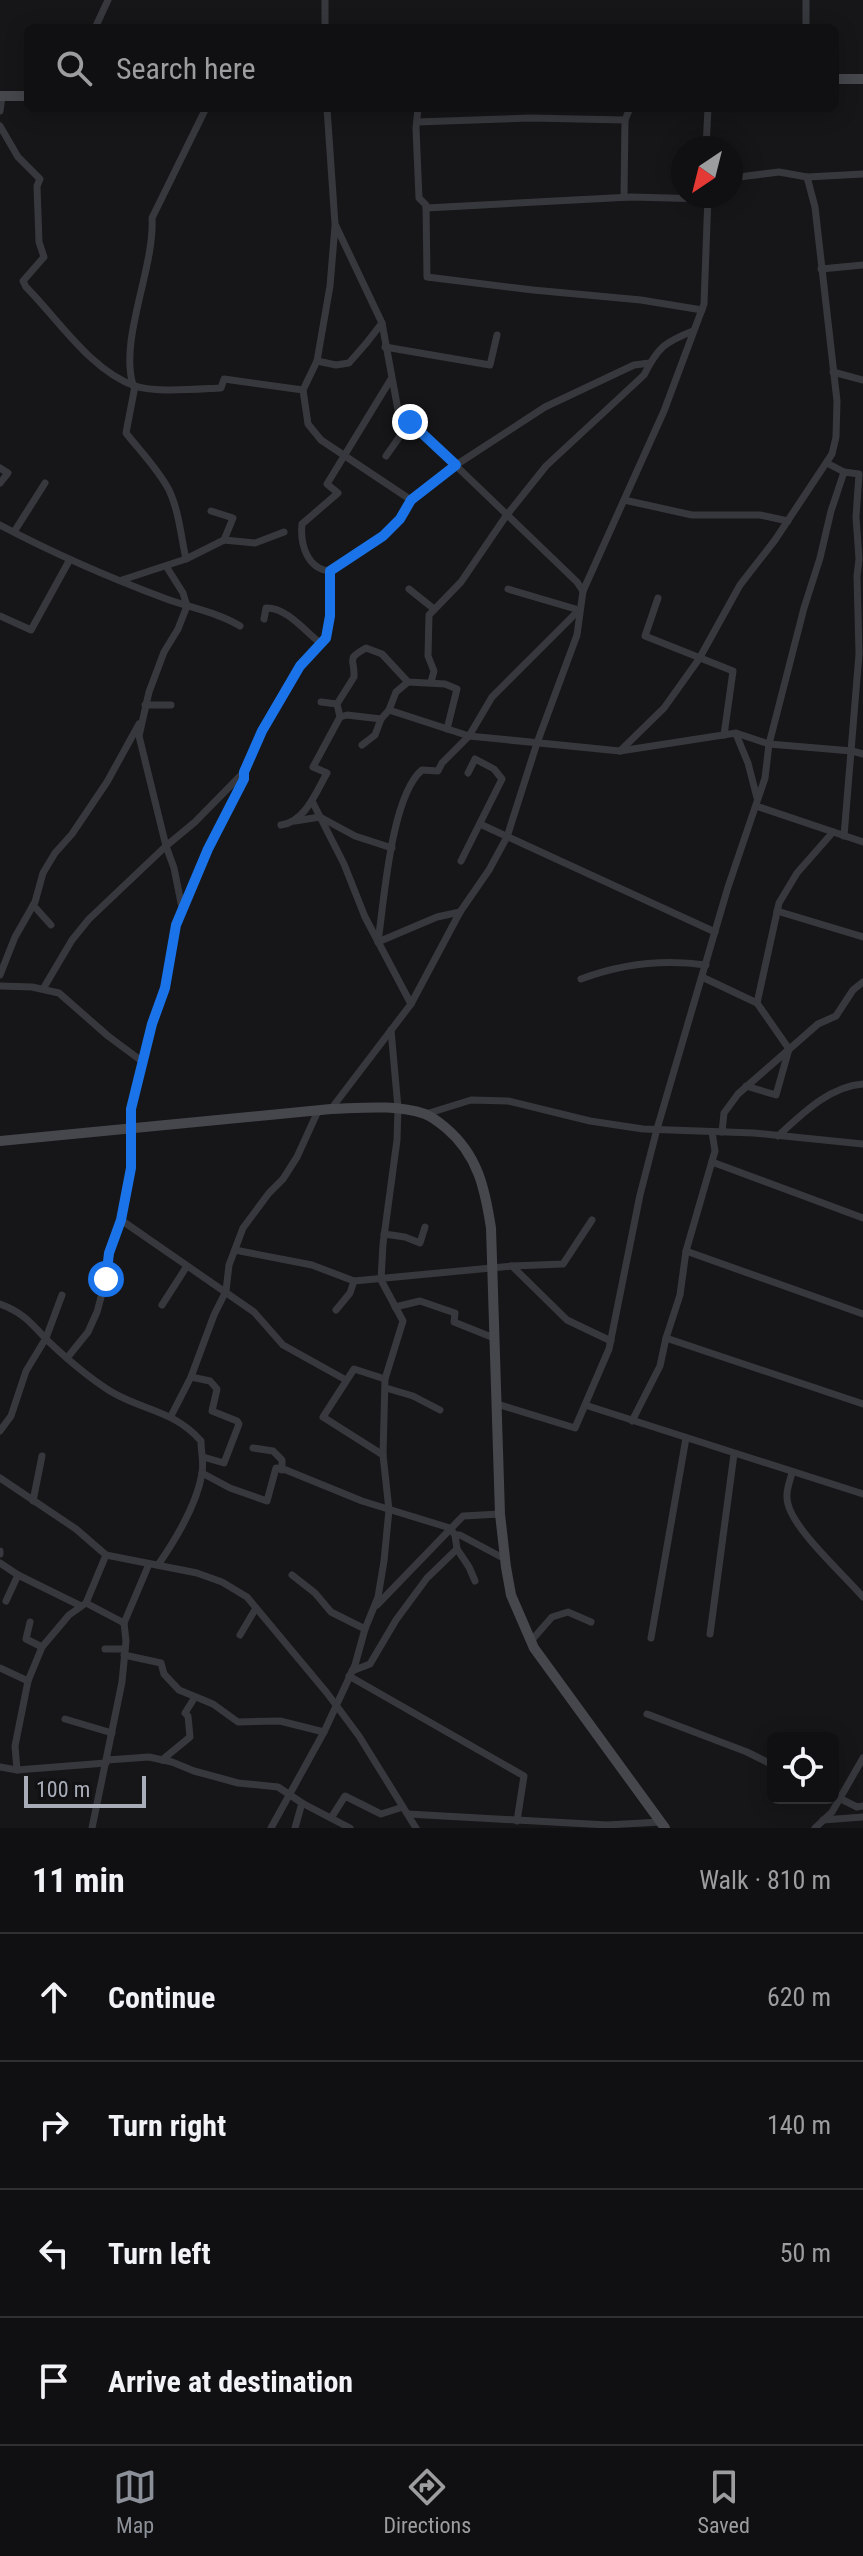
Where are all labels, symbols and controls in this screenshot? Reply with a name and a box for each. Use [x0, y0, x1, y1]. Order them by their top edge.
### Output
search box [24, 24, 839, 112]
icon: search [52, 46, 96, 90]
text: Search here [116, 51, 256, 86]
north arrow [671, 136, 743, 208]
route end [392, 404, 428, 440]
route start [88, 1261, 124, 1297]
map controls [767, 1732, 839, 1804]
button: locate [767, 1732, 839, 1804]
scale bar [24, 1772, 146, 1808]
text: 100 m [36, 1777, 90, 1802]
text: 11 min [32, 1860, 125, 1900]
text: Walk · 810 m [699, 1865, 831, 1895]
icon: ahead [32, 1975, 76, 2019]
text: Continue [108, 1980, 215, 2015]
text: 620 m [767, 1982, 831, 2012]
icon: right [32, 2103, 76, 2147]
text: Turn right [108, 2108, 226, 2143]
text: 140 m [767, 2110, 831, 2140]
icon: left [32, 2231, 76, 2275]
text: Turn left [108, 2236, 211, 2271]
text: 50 m [780, 2238, 831, 2268]
icon: arrive [32, 2359, 76, 2403]
text: Arrive at destination [108, 2364, 353, 2399]
tab: Map [113, 2465, 157, 2538]
tab: Directions [383, 2465, 471, 2538]
tab: Saved [698, 2465, 750, 2538]

